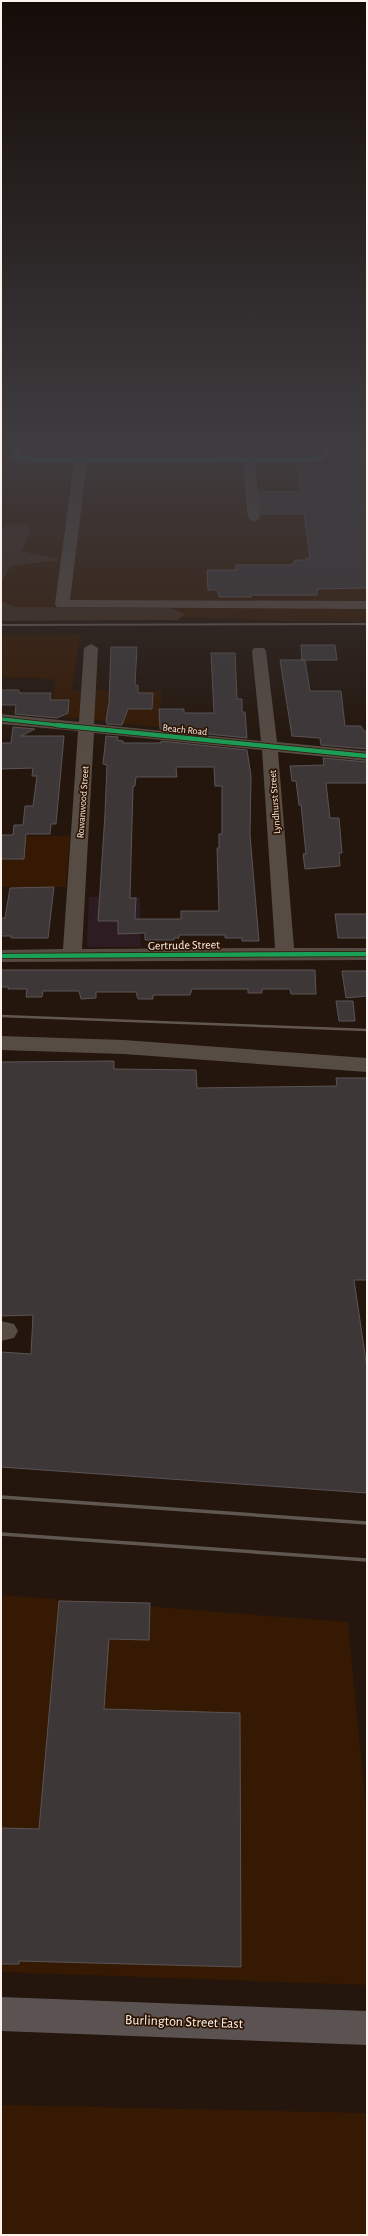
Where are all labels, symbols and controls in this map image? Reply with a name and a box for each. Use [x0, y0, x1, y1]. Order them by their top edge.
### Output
street label: Beach Road [162, 723, 208, 737]
street label: Rowanwood Street [75, 765, 91, 839]
street label: Lyndhurst Street [268, 769, 282, 834]
street label: Gertrude Street [148, 938, 220, 952]
street label: Burlington Street East [125, 2013, 244, 2031]

